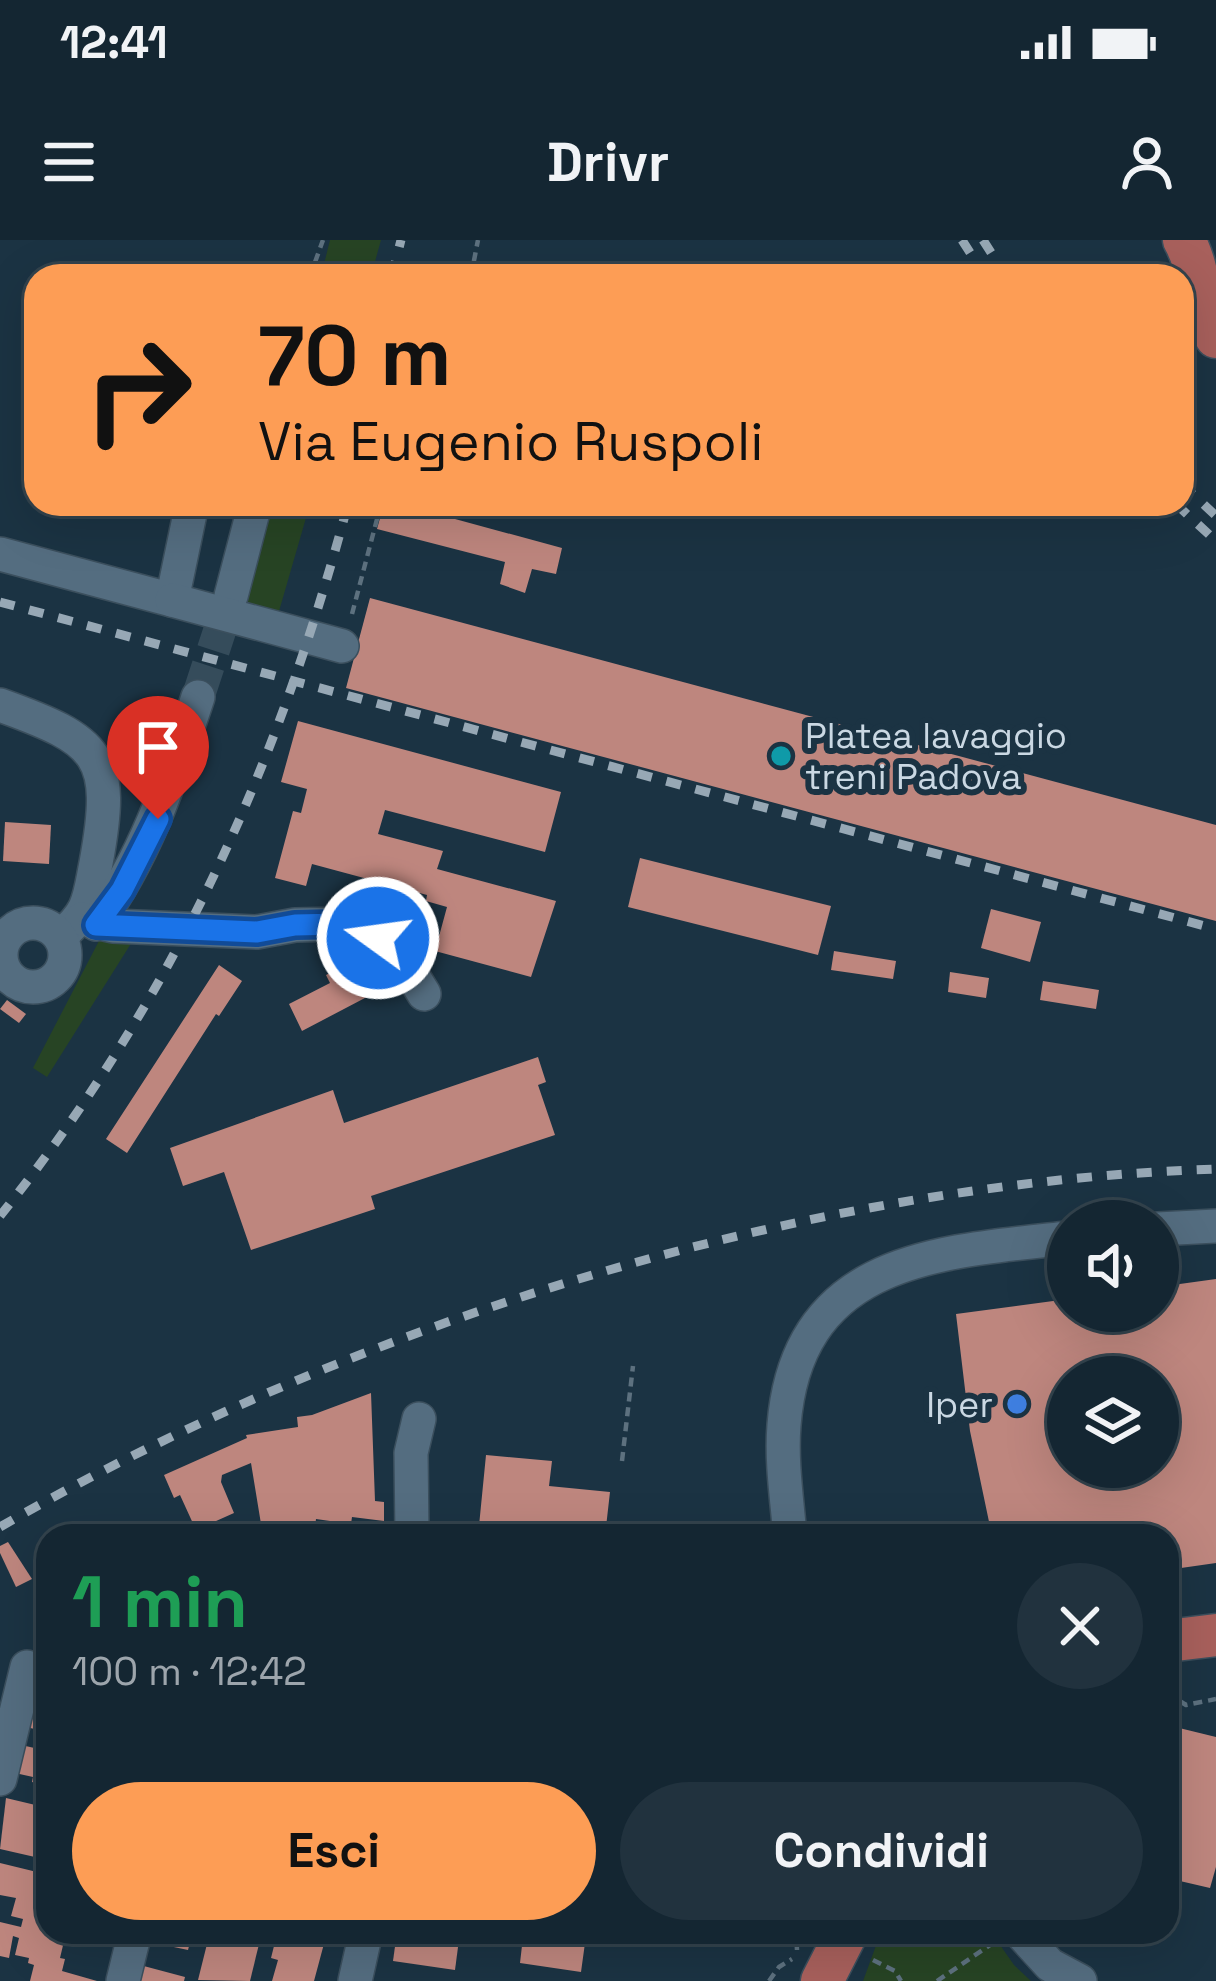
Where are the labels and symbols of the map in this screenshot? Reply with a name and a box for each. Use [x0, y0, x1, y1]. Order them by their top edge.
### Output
pin [107, 696, 209, 819]
place label: Platea lavaggio treni Padova [805, 713, 1067, 800]
marker: Platea lavaggio treni Padova [768, 743, 794, 769]
position arrow [315, 875, 441, 1001]
place label: Iper [926, 1382, 993, 1428]
marker: Iper [1004, 1391, 1030, 1417]

